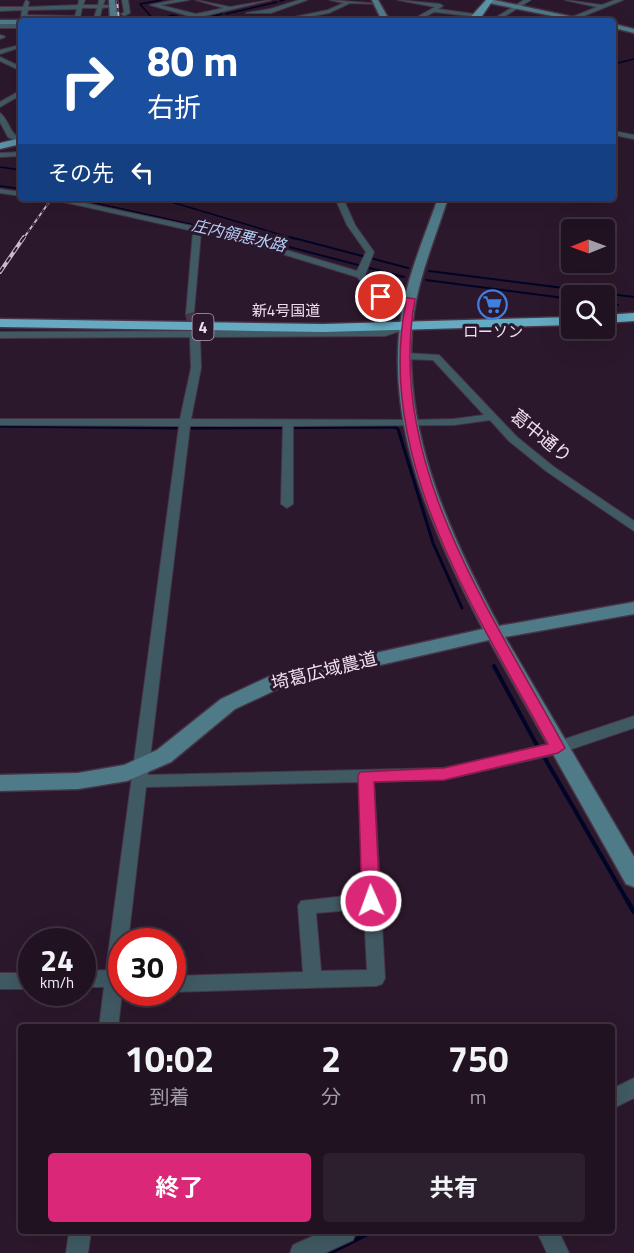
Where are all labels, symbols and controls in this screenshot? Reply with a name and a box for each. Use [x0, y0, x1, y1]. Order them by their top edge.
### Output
text: 80 m [147, 28, 239, 92]
icon: right [48, 42, 126, 120]
text: 右折 [147, 86, 201, 127]
text: その先 [48, 156, 114, 190]
icon: left [126, 156, 159, 189]
water label: 庄内領悪水路 [190, 213, 290, 258]
north arrow [561, 219, 615, 273]
map controls [561, 219, 615, 339]
pin [355, 271, 406, 322]
icon: arrive [364, 280, 397, 313]
button: search [561, 285, 615, 339]
supermarket icon: ローソン [477, 289, 509, 321]
street label: 新4号国道 [252, 299, 320, 322]
road number: 4 [192, 314, 214, 340]
place label: ローソン [463, 320, 523, 343]
street label: 葛中通り [505, 402, 578, 469]
street label: 埼葛広域農道 [268, 644, 380, 697]
position arrow [339, 869, 403, 933]
speed limit sign: 30 [108, 928, 186, 1006]
text: 24 [40, 937, 74, 983]
text: km/h [40, 971, 74, 994]
text: 10:02 [125, 1031, 214, 1086]
text: 2 [321, 1031, 341, 1086]
text: 750 [448, 1031, 508, 1086]
text: 到着 [150, 1081, 190, 1112]
text: 分 [321, 1081, 341, 1112]
text: m [470, 1081, 486, 1112]
button: 終了 [48, 1153, 311, 1222]
button: 共有 [323, 1153, 585, 1222]

